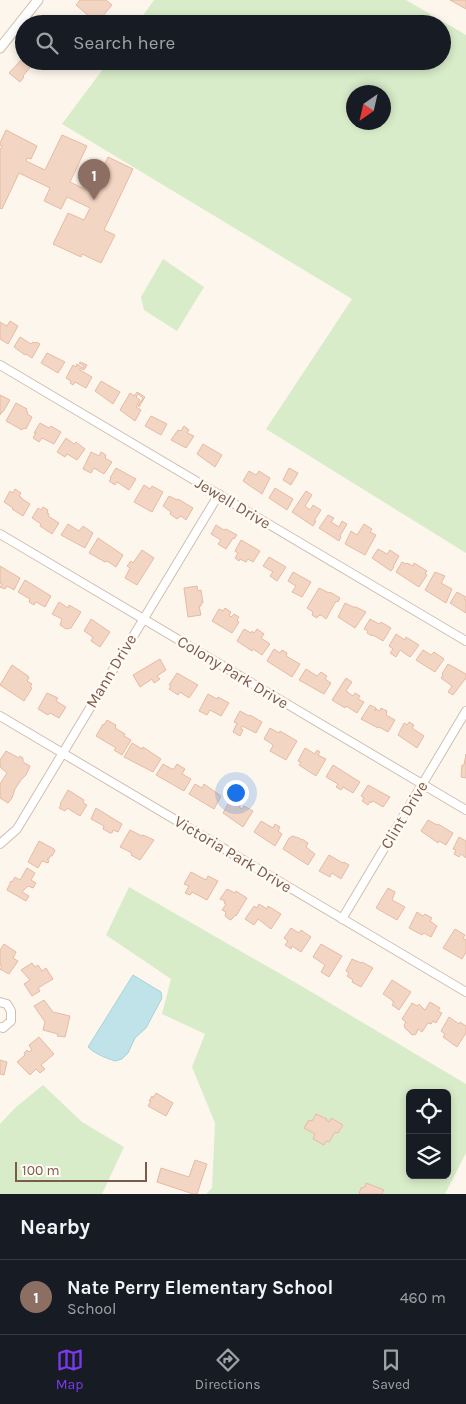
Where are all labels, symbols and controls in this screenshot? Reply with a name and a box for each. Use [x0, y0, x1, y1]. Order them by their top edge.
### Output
search box [15, 15, 451, 70]
icon: search [33, 29, 61, 57]
text: Search here [73, 32, 175, 54]
north arrow [346, 85, 391, 130]
pin: 1 [78, 159, 110, 200]
street label: Jewell Drive [192, 473, 274, 533]
street label: Mann Drive [82, 631, 140, 711]
street label: Colony Park Drive [174, 631, 292, 713]
street label: Clint Drive [376, 778, 432, 852]
your location [223, 780, 249, 806]
street label: Victoria Park Drive [171, 811, 295, 897]
map controls [406, 1089, 451, 1179]
button: locate [406, 1089, 451, 1134]
button: layers [406, 1134, 451, 1179]
scale bar [15, 1159, 148, 1182]
text: 100 m [22, 1162, 60, 1179]
text: Nearby [20, 1215, 90, 1239]
text: Nate Perry Elementary School [67, 1277, 333, 1299]
text: 1 [33, 1288, 39, 1307]
text: 460 m [400, 1288, 446, 1307]
text: School [67, 1299, 117, 1318]
tab: Map [56, 1346, 84, 1393]
tab: Directions [195, 1346, 261, 1393]
tab: Saved [372, 1346, 410, 1393]

